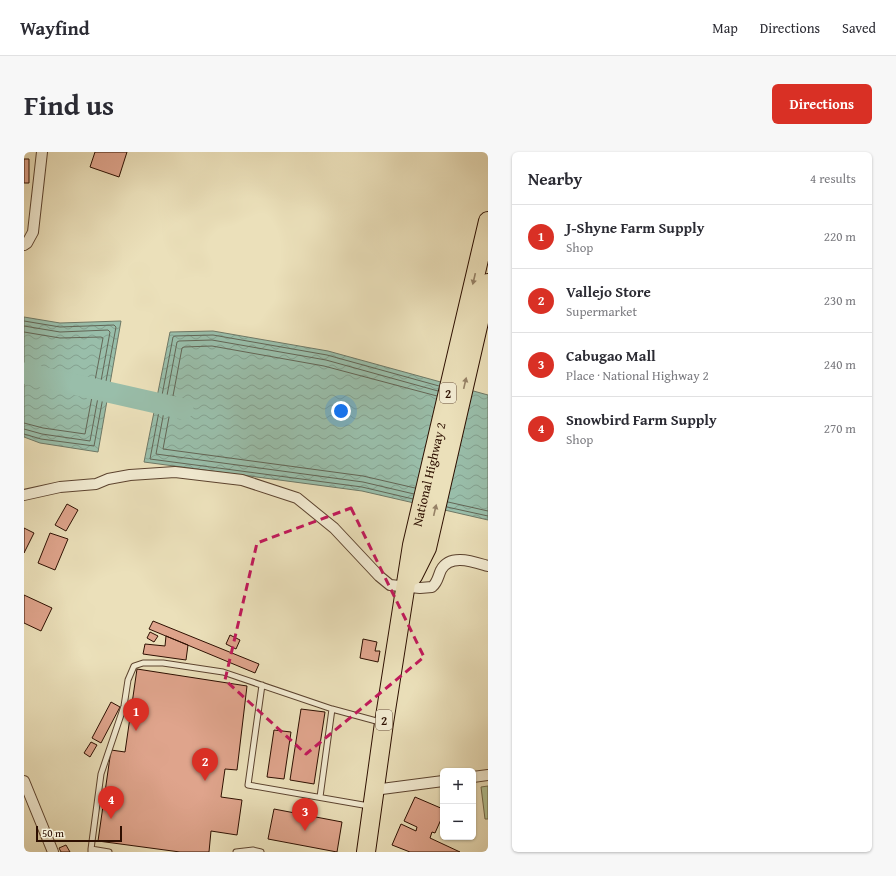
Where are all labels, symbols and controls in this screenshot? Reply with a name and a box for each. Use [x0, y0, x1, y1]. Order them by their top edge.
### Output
text: Wayfind [20, 14, 90, 42]
text: Map [712, 18, 738, 38]
text: Directions [760, 18, 820, 38]
text: Saved [842, 18, 876, 38]
text: Find us [24, 84, 114, 125]
button: Directions [772, 84, 872, 124]
text: Nearby [528, 166, 582, 191]
text: 4 results [810, 169, 856, 188]
text: J-Shyne Farm Supply [566, 217, 704, 238]
text: 1 [538, 227, 544, 246]
text: 220 m [824, 227, 856, 246]
text: Shop [566, 238, 593, 257]
one-way arrow [471, 273, 477, 285]
text: Vallejo Store [566, 281, 651, 302]
text: 2 [538, 291, 544, 310]
text: 230 m [824, 291, 856, 310]
text: Supermarket [566, 302, 637, 321]
text: Cabugao Mall [566, 345, 656, 366]
text: 3 [538, 355, 544, 374]
text: 240 m [824, 355, 856, 374]
text: Place · National Highway 2 [566, 366, 709, 385]
one-way arrow [462, 377, 468, 389]
road number: 2 [440, 383, 456, 403]
your location [331, 401, 351, 421]
text: Snowbird Farm Supply [566, 409, 717, 430]
text: 4 [538, 419, 544, 438]
text: 270 m [824, 419, 856, 438]
street label: National Highway 2 [407, 420, 450, 528]
text: Shop [566, 430, 593, 449]
one-way arrow [433, 504, 439, 516]
pin: 1 [123, 698, 149, 731]
road number: 2 [376, 710, 392, 730]
pin: 2 [192, 748, 218, 781]
map controls [440, 768, 476, 840]
button: + [440, 768, 476, 804]
pin: 4 [98, 786, 124, 819]
pin: 3 [292, 798, 318, 831]
button: − [440, 804, 476, 840]
scale bar [36, 824, 122, 843]
text: 50 m [42, 825, 64, 841]

